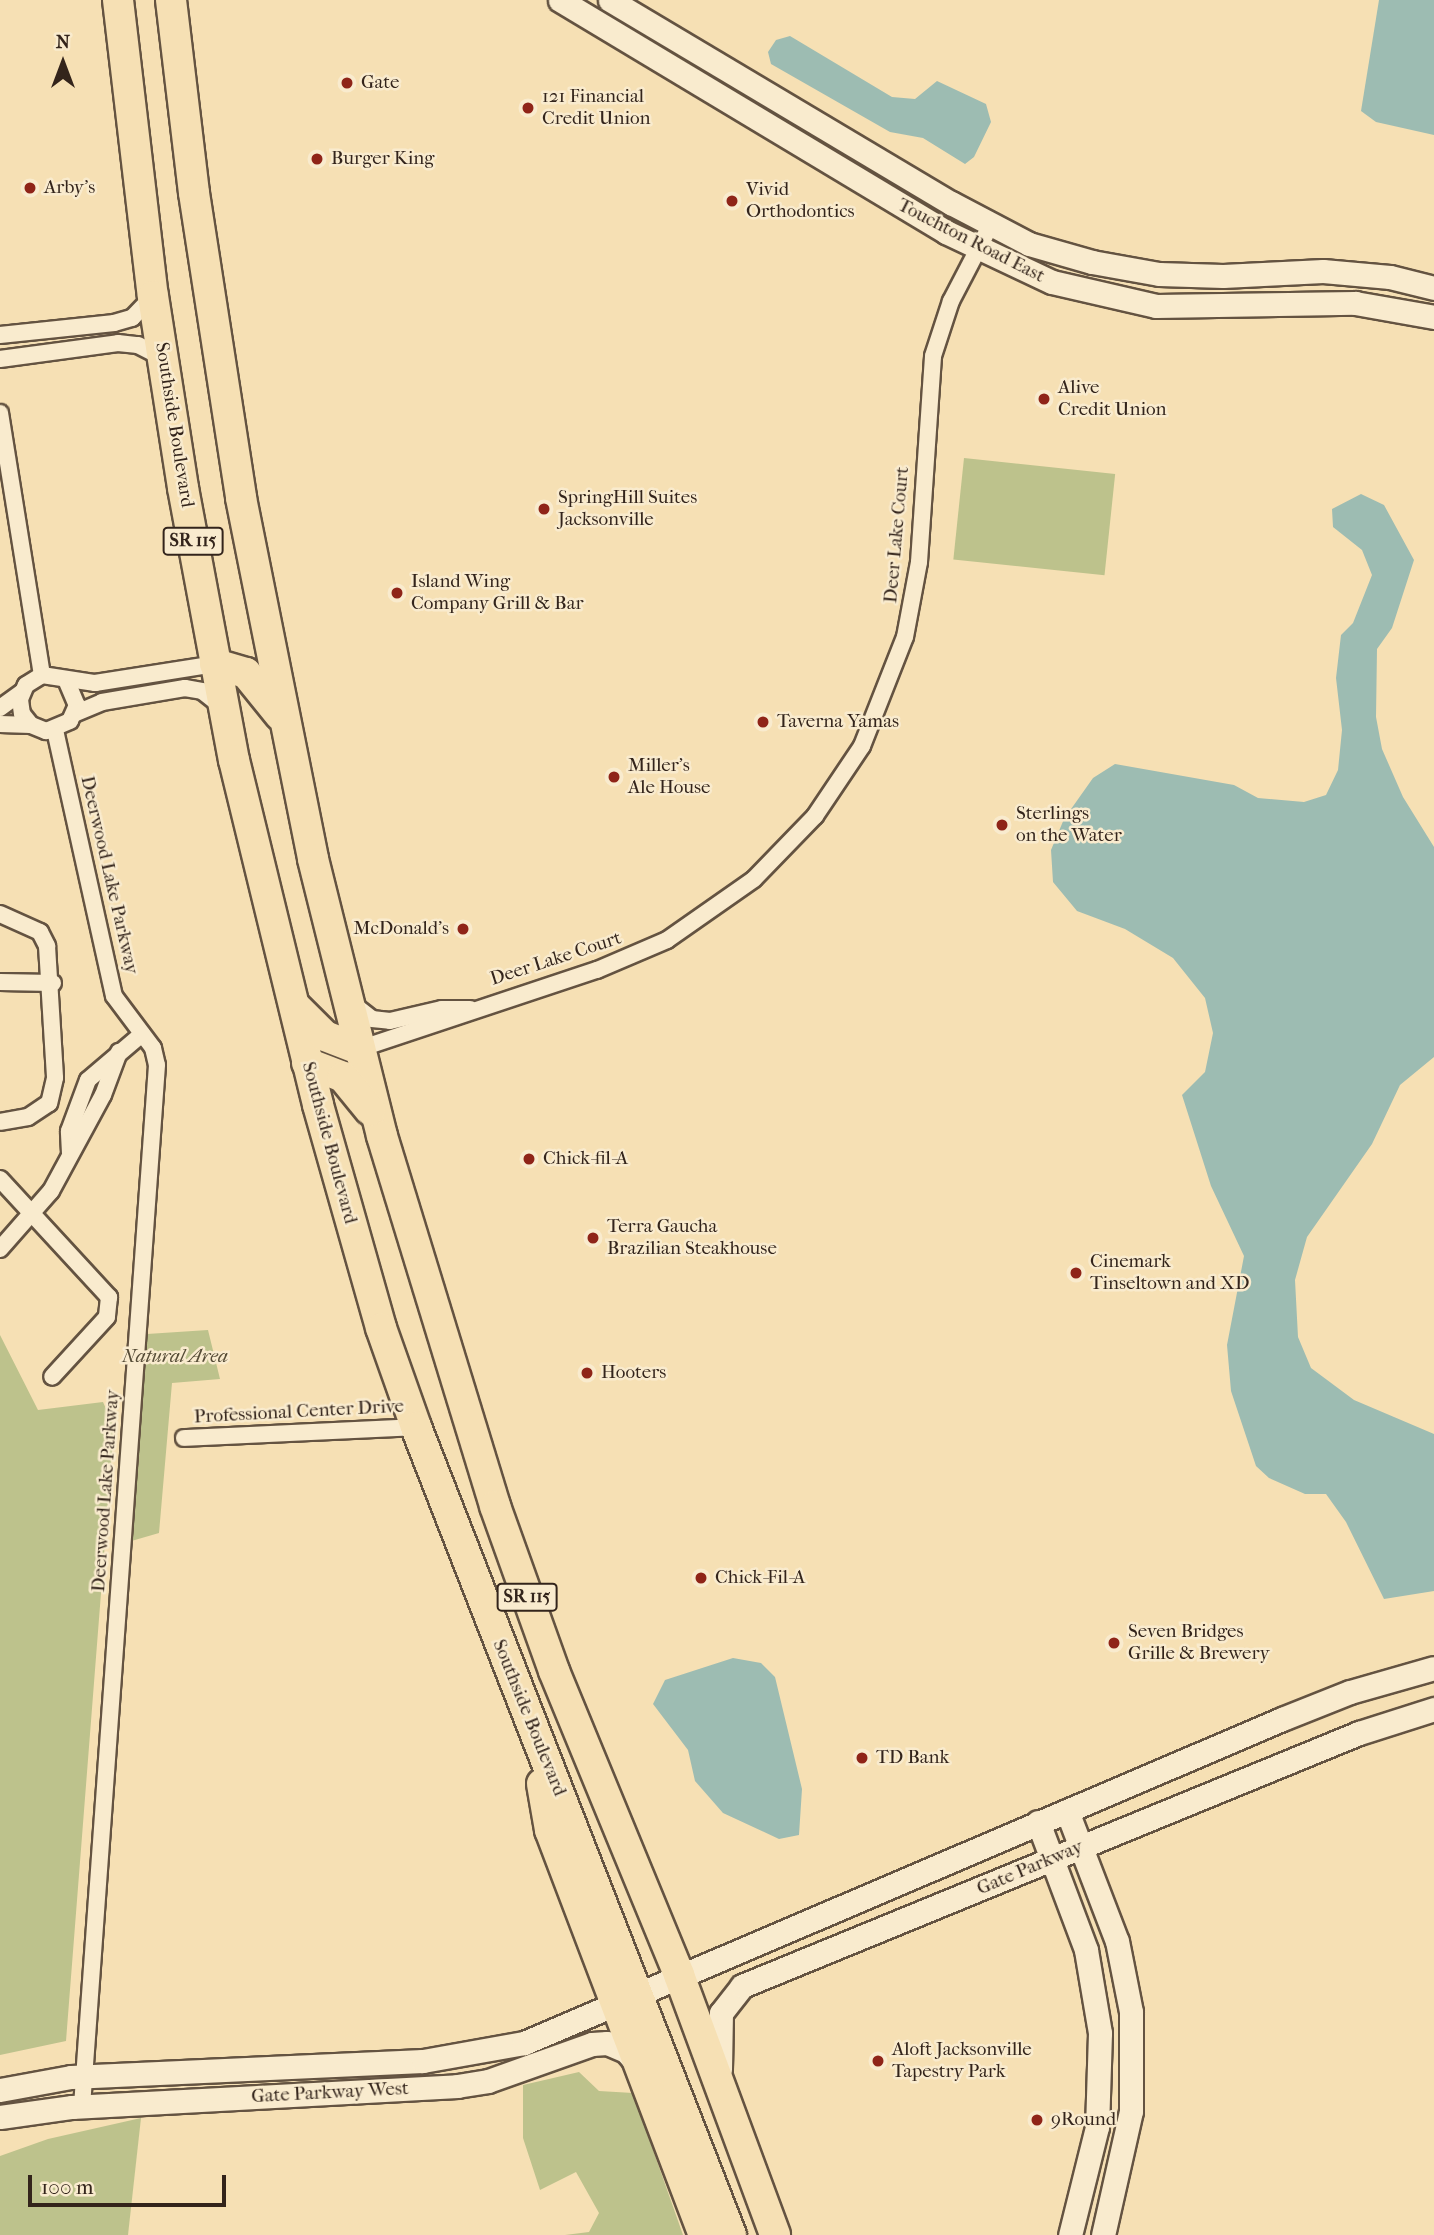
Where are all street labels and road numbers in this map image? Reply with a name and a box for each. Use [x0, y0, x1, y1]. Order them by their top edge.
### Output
street label: Touchton Road East [894, 194, 1048, 288]
street label: Southside Boulevard [150, 341, 198, 509]
street label: Deer Lake Court [880, 466, 914, 604]
road number: SR 115 [162, 526, 224, 556]
street label: Deerwood Lake Parkway [75, 774, 143, 976]
street label: Deer Lake Court [487, 927, 625, 991]
street label: Southside Boulevard [296, 1059, 362, 1227]
street label: Deerwood Lake Parkway [88, 1389, 124, 1593]
street label: Professional Center Drive [193, 1395, 405, 1429]
road number: SR 115 [496, 1582, 558, 1612]
street label: Southside Boulevard [487, 1636, 571, 1800]
street label: Gate Parkway [974, 1835, 1086, 1901]
street label: Gate Parkway West [251, 2077, 409, 2109]

